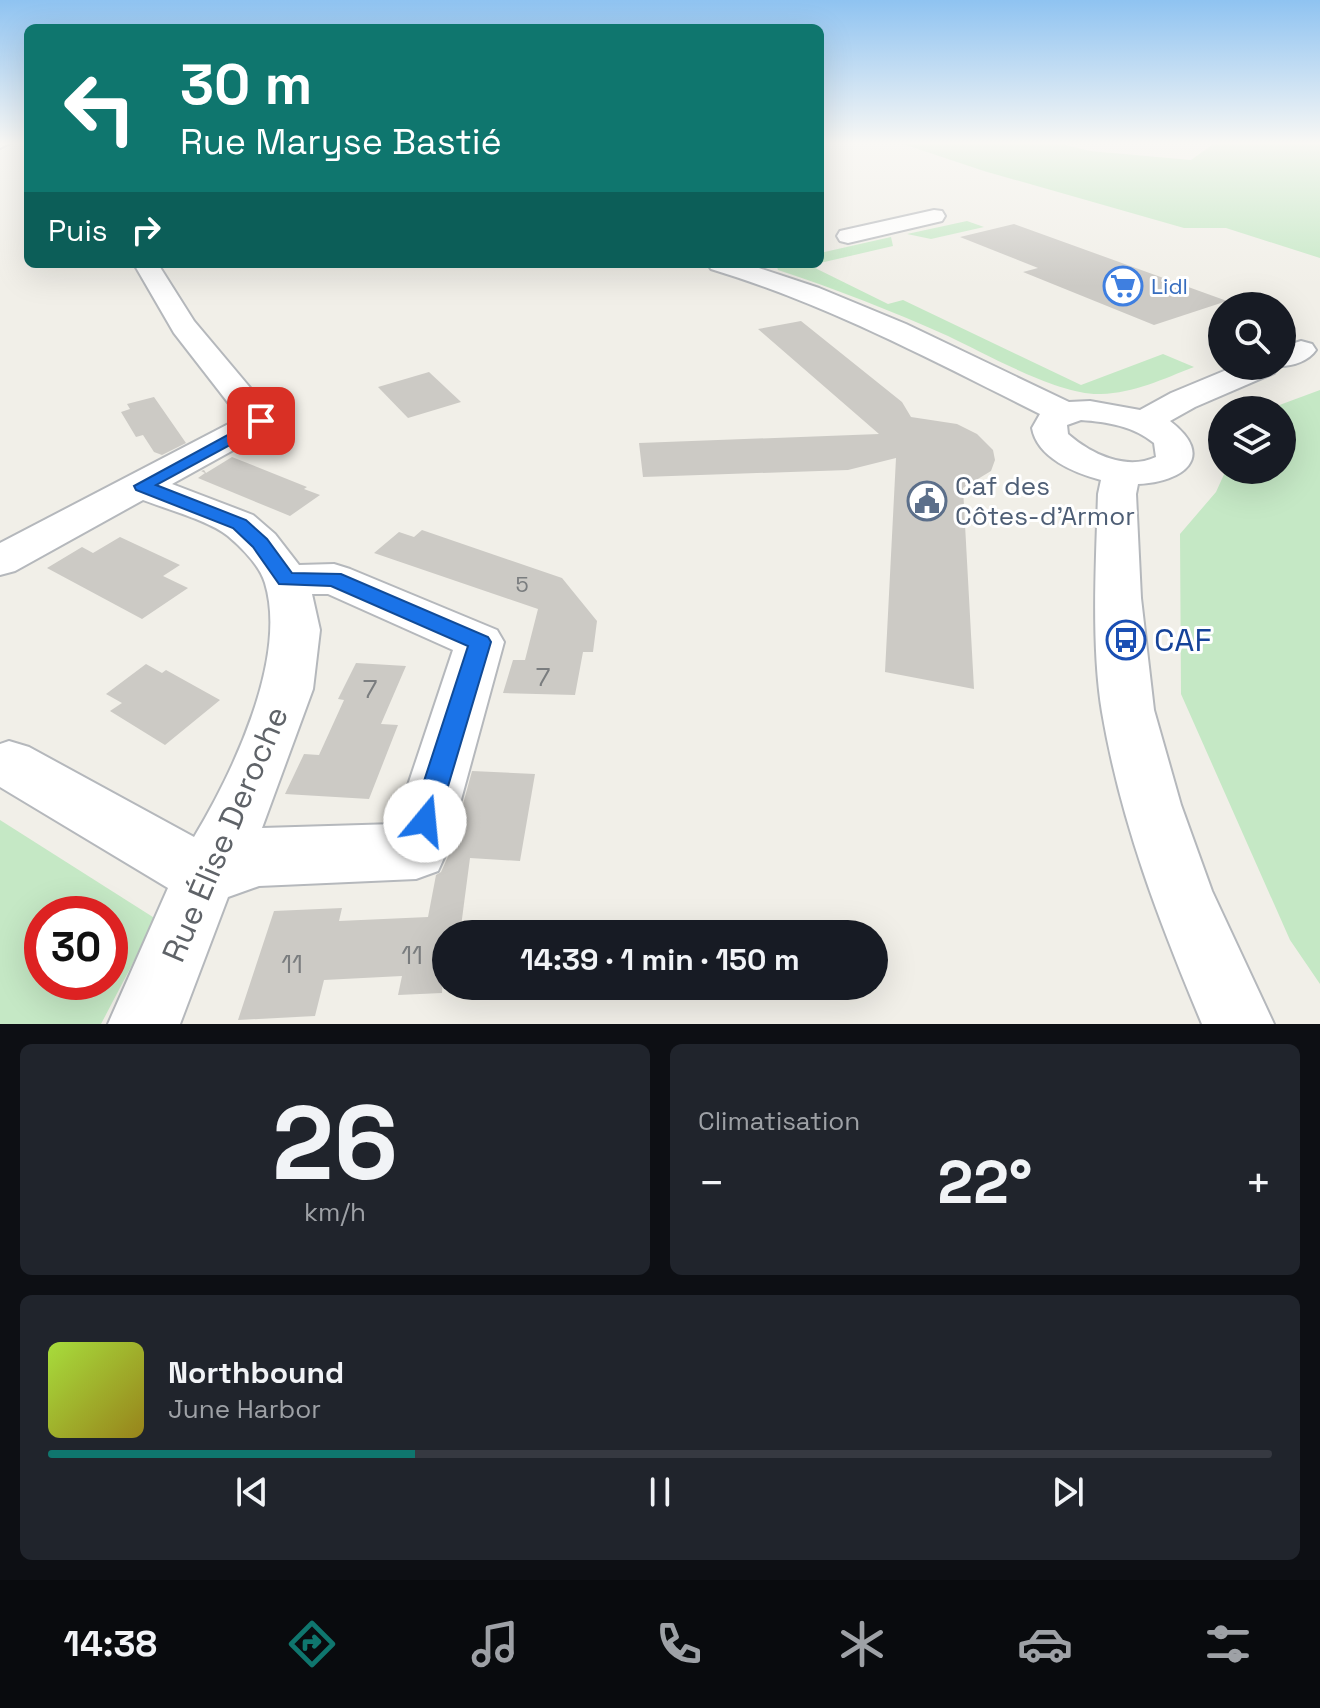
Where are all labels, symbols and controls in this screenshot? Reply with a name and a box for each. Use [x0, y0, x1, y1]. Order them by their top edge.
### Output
text: 30 m [180, 49, 312, 120]
icon: left [48, 56, 152, 160]
text: Rue Maryse Bastié [180, 119, 502, 165]
icon: right [124, 208, 168, 252]
text: Puis [48, 211, 108, 250]
supermarket icon: Lidl [1102, 265, 1144, 307]
place label: Lidl [1151, 272, 1188, 300]
map controls [1208, 292, 1296, 484]
button: search [1208, 292, 1296, 380]
pin [227, 387, 295, 455]
button: layers [1208, 396, 1296, 484]
icon: arrive [239, 399, 283, 443]
place label: Caf des Côtes-d'Armor [955, 469, 1135, 533]
public building icon: Caf des Côtes-d'Armor [906, 480, 948, 522]
house number: 5 [515, 570, 529, 598]
bus stop icon: CAF [1105, 619, 1147, 661]
place label: CAF [1154, 620, 1212, 660]
house number: 7 [536, 660, 550, 694]
house number: 7 [363, 672, 377, 706]
street label: Rue Élise Deroche [153, 700, 297, 968]
position arrow [383, 779, 467, 863]
speed limit sign: 30 [24, 896, 128, 1000]
house number: 11 [401, 938, 423, 972]
text: 14:39 · 1 min · 150 m [520, 940, 800, 979]
house number: 11 [281, 947, 303, 981]
text: 26 [272, 1077, 398, 1209]
text: Climatisation [698, 1104, 860, 1138]
text: 22° [938, 1144, 1032, 1221]
text: − [698, 1155, 725, 1211]
text: + [1245, 1155, 1272, 1211]
text: km/h [304, 1195, 366, 1229]
text: Northbound [168, 1353, 344, 1392]
text: June Harbor [168, 1392, 321, 1426]
icon: previous [230, 1470, 274, 1514]
icon: pause [638, 1470, 682, 1514]
icon: next [1046, 1470, 1090, 1514]
icon: directions [284, 1616, 340, 1672]
icon: music [467, 1616, 523, 1672]
icon: phone [651, 1616, 707, 1672]
icon: climate [834, 1616, 890, 1672]
icon: car [1017, 1616, 1073, 1672]
icon: filters [1200, 1616, 1256, 1672]
text: 14:38 [64, 1621, 157, 1667]

